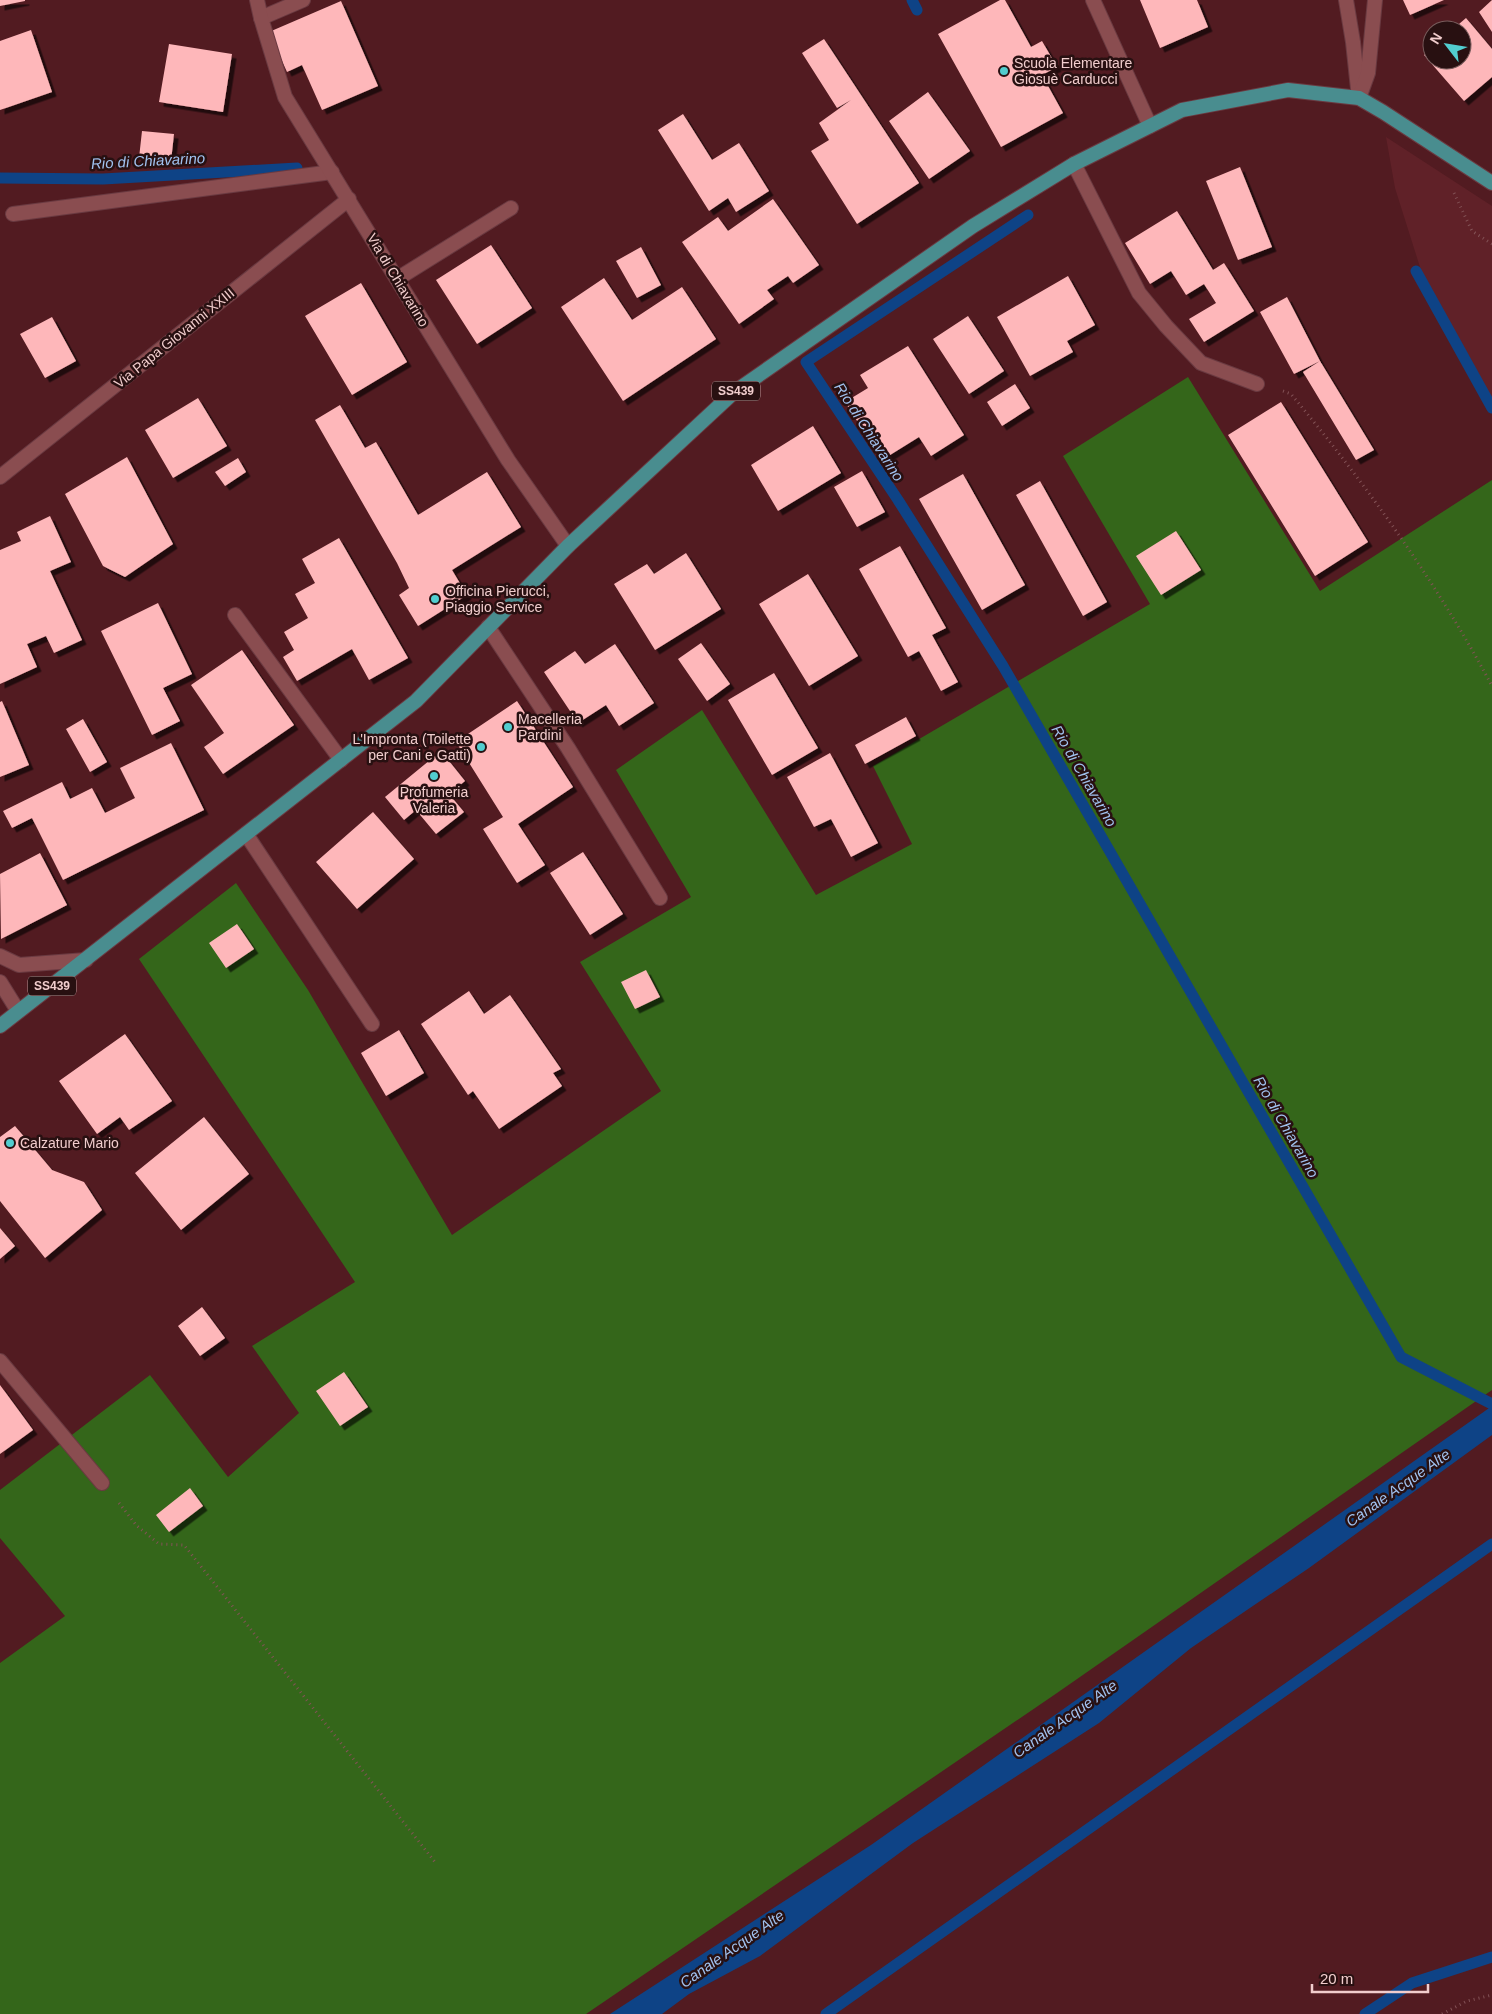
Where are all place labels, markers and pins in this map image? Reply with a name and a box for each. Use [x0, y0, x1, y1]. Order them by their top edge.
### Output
place label: Scuola Elementare Giosuè Carducci [1014, 55, 1133, 87]
marker: Scuola Elementare Giosuè Carducci [998, 65, 1010, 77]
place label: Officina Pierucci, Piaggio Service [445, 583, 550, 615]
marker: Officina Pierucci, Piaggio Service [429, 593, 441, 605]
place label: Macelleria Pardini [518, 711, 582, 743]
marker: Macelleria Pardini [502, 721, 514, 733]
place label: L'Impronta (Toilette per Cani e Gatti) [352, 731, 471, 763]
marker: L'Impronta (Toilette per Cani e Gatti) [475, 741, 487, 753]
marker: Profumeria Valeria [428, 770, 440, 782]
place label: Profumeria Valeria [400, 784, 468, 816]
place label: Calzature Mario [20, 1135, 119, 1151]
marker: Calzature Mario [4, 1137, 16, 1149]

